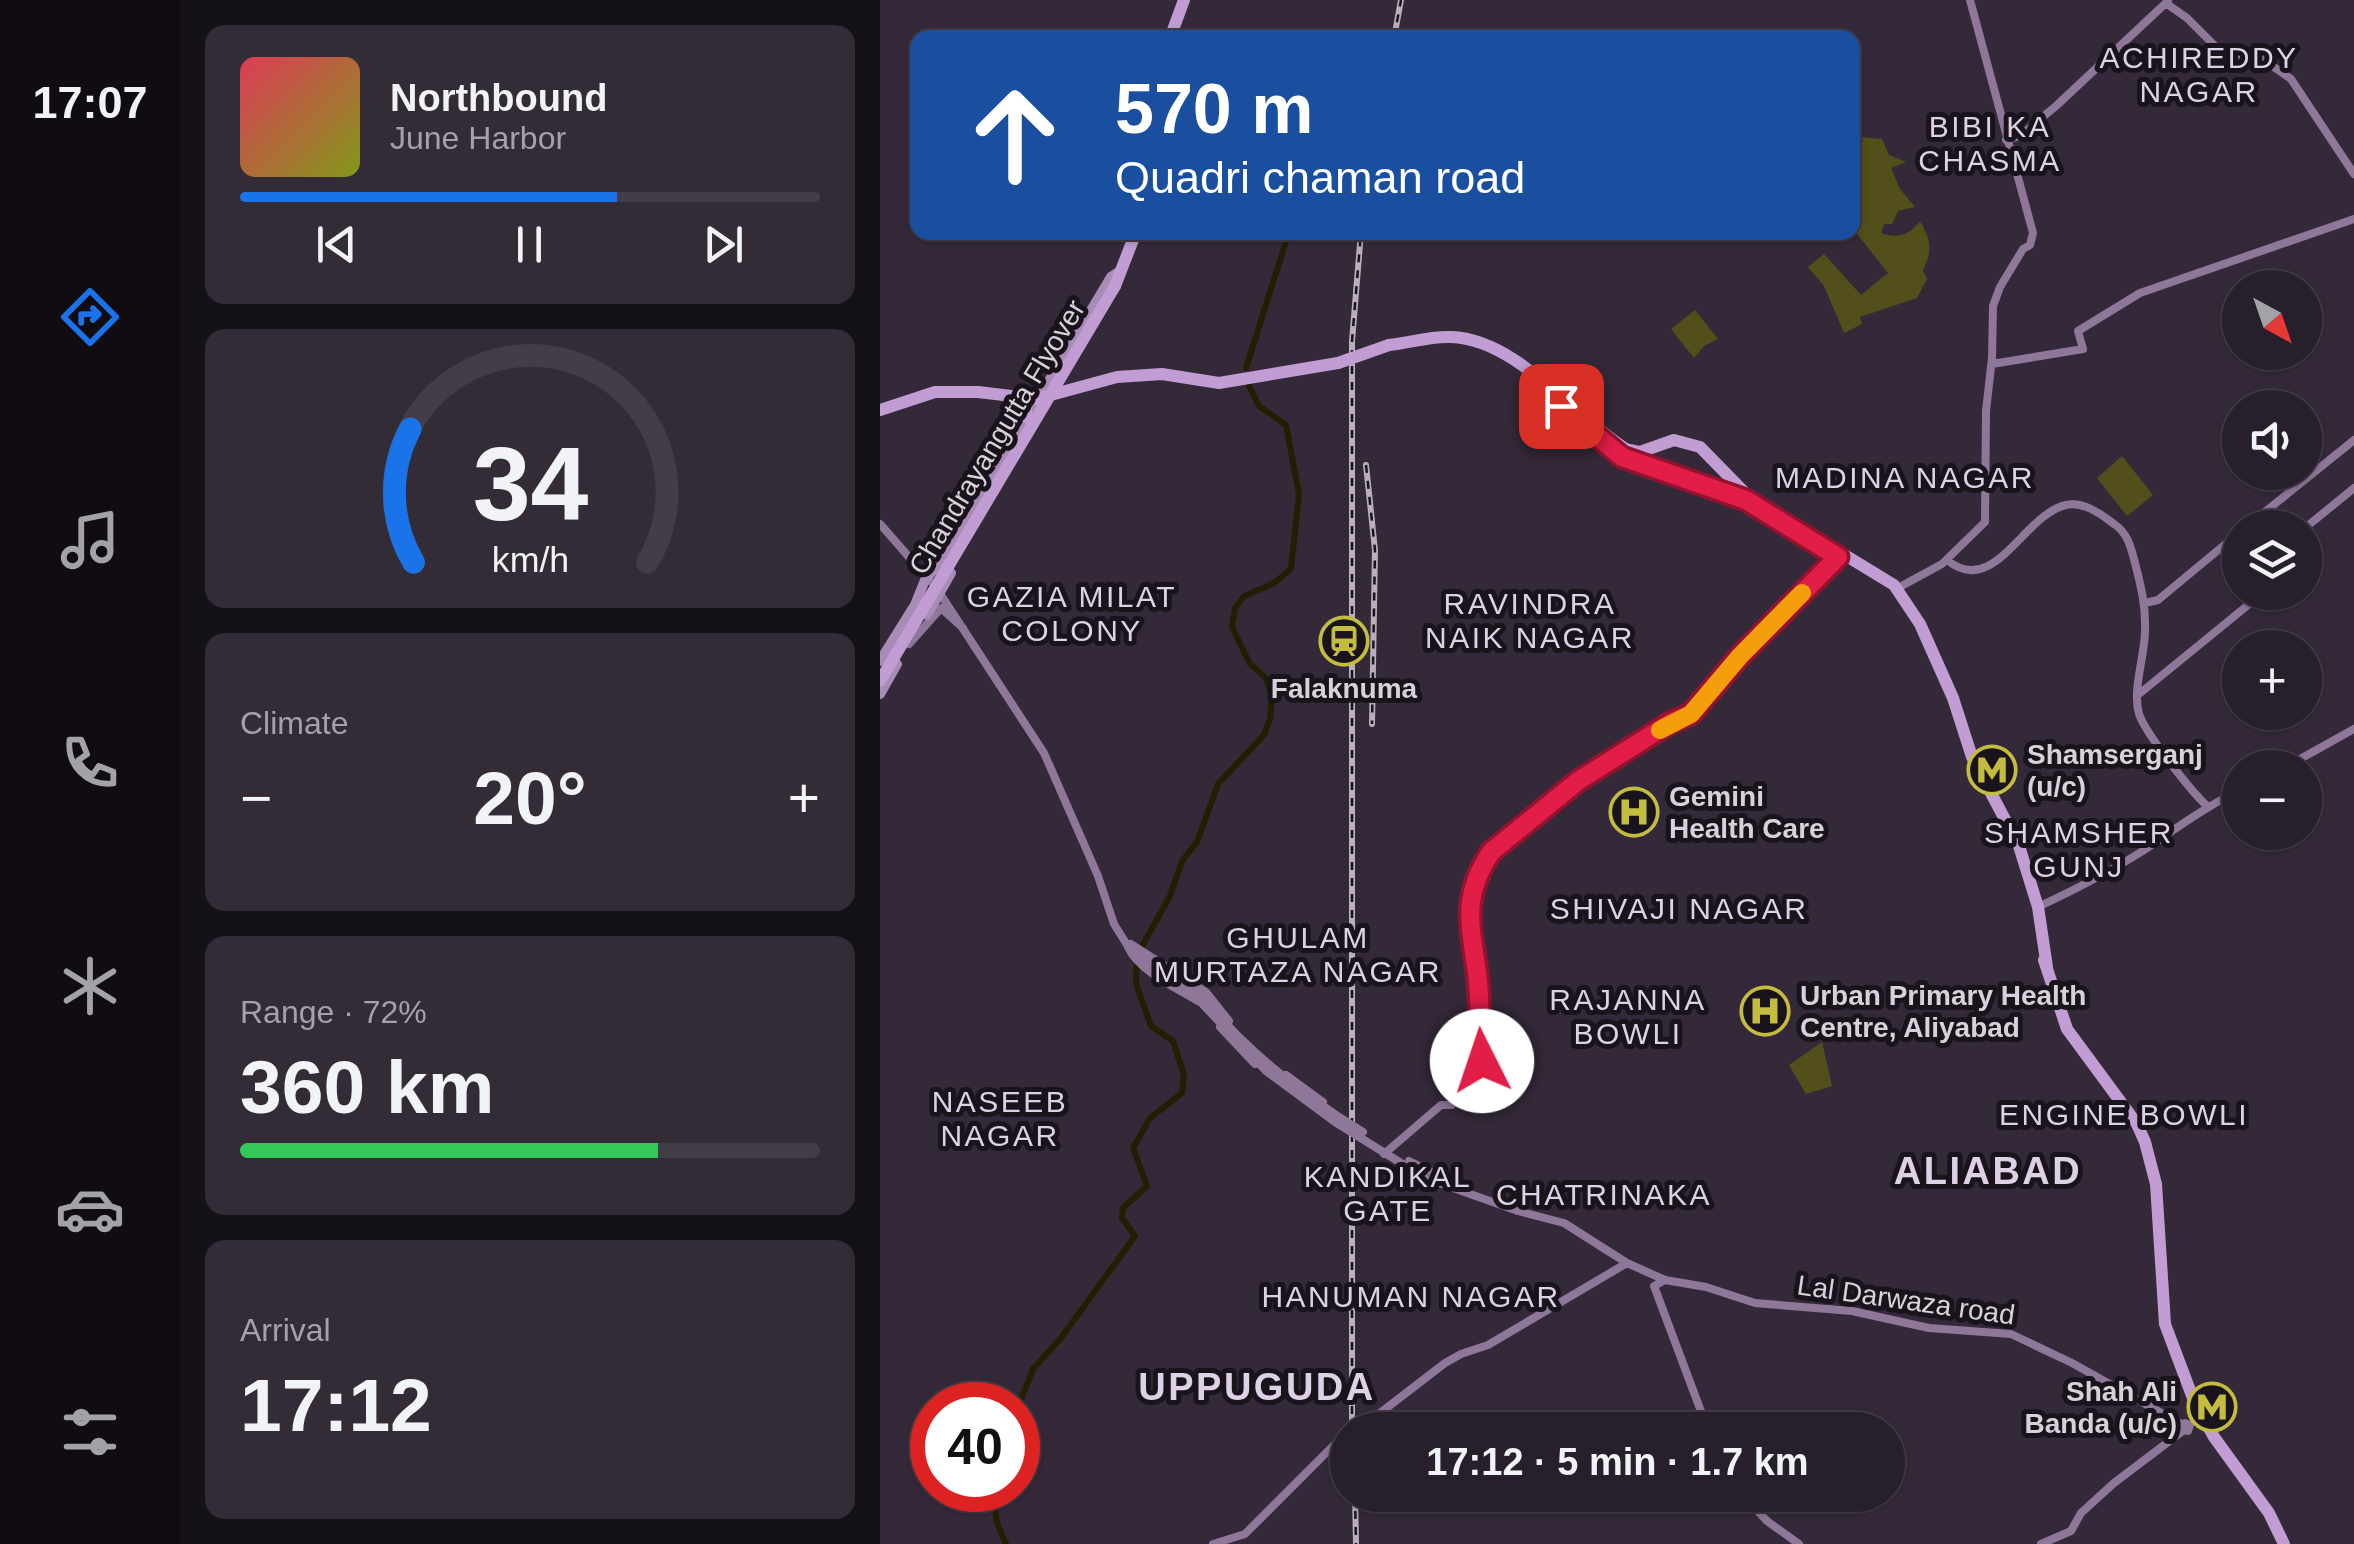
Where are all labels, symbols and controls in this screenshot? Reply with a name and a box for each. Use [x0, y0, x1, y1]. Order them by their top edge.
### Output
district label: ACHIREDDY NAGAR [2099, 41, 2299, 108]
icon: ahead [950, 70, 1080, 200]
text: 570 m [1115, 70, 1313, 148]
text: 17:07 [32, 77, 148, 128]
text: Northbound [390, 77, 607, 119]
district label: BIBI KA CHASMA [1918, 110, 2062, 177]
text: June Harbor [390, 120, 566, 156]
text: Quadri chaman road [1115, 152, 1525, 203]
icon: previous [309, 217, 364, 272]
icon: pause [502, 217, 557, 272]
icon: next [696, 217, 751, 272]
north arrow [2222, 270, 2322, 370]
map controls [2222, 270, 2322, 850]
icon: directions [55, 282, 125, 352]
street label: Chandrayangutta Flyover [903, 294, 1091, 580]
pin [1519, 364, 1604, 449]
icon: arrive [1534, 379, 1589, 434]
button: sound [2222, 390, 2322, 490]
text: 34 [472, 426, 588, 542]
district label: MADINA NAGAR [1775, 461, 2035, 494]
icon: music [55, 505, 125, 575]
button: layers [2222, 510, 2322, 610]
text: km/h [491, 540, 569, 580]
district label: GAZIA MILAT COLONY [967, 580, 1177, 647]
district label: RAVINDRA NAIK NAGAR [1425, 587, 1635, 654]
station icon: Falaknuma [1318, 615, 1370, 667]
button: + [2222, 630, 2322, 730]
place label: Falaknuma [1271, 673, 1418, 704]
text: Climate [240, 705, 348, 741]
icon: phone [55, 728, 125, 798]
place label: Shamserganj (u/c) [2027, 739, 2203, 802]
metro station icon: Shamserganj (u/c) [1966, 744, 2018, 796]
button: − [2222, 750, 2322, 850]
text: 20° [473, 756, 587, 840]
text: − [240, 767, 272, 829]
text: + [788, 767, 820, 829]
place label: Gemini Health Care [1669, 781, 1825, 844]
hospital icon: Gemini Health Care [1608, 786, 1660, 838]
district label: SHAMSHER GUNJ [1984, 816, 2174, 883]
district label: SHIVAJI NAGAR [1550, 892, 1808, 925]
district label: GHULAM MURTAZA NAGAR [1154, 921, 1442, 988]
icon: climate [55, 951, 125, 1021]
place label: Urban Primary Health Centre, Aliyabad [1800, 980, 2086, 1043]
district label: RAJANNA BOWLI [1549, 983, 1707, 1050]
hospital icon: Urban Primary Health Centre, Aliyabad [1739, 985, 1791, 1037]
text: Range · 72% [240, 994, 427, 1030]
position arrow [1430, 1009, 1534, 1113]
text: 360 km [240, 1045, 494, 1129]
district label: NASEEB NAGAR [932, 1085, 1068, 1152]
district label: ENGINE BOWLI [1999, 1098, 2249, 1131]
district label: ALIABAD [1894, 1150, 2082, 1192]
district label: KANDIKAL GATE [1304, 1160, 1472, 1227]
icon: car [55, 1174, 125, 1244]
district label: CHATRINAKA [1496, 1178, 1712, 1211]
street label: Lal Darwaza road [1795, 1269, 2017, 1331]
district label: HANUMAN NAGAR [1261, 1280, 1561, 1313]
text: Arrival [240, 1312, 331, 1348]
text: 17:12 [240, 1363, 432, 1447]
district label: UPPUGUDA [1138, 1366, 1376, 1408]
place label: Shah Ali Banda (u/c) [2025, 1376, 2177, 1439]
metro station icon: Shah Ali Banda (u/c) [2186, 1381, 2238, 1433]
speed limit sign: 40 [910, 1382, 1040, 1512]
icon: filters [55, 1397, 125, 1467]
text: 17:12 · 5 min · 1.7 km [1426, 1441, 1809, 1483]

